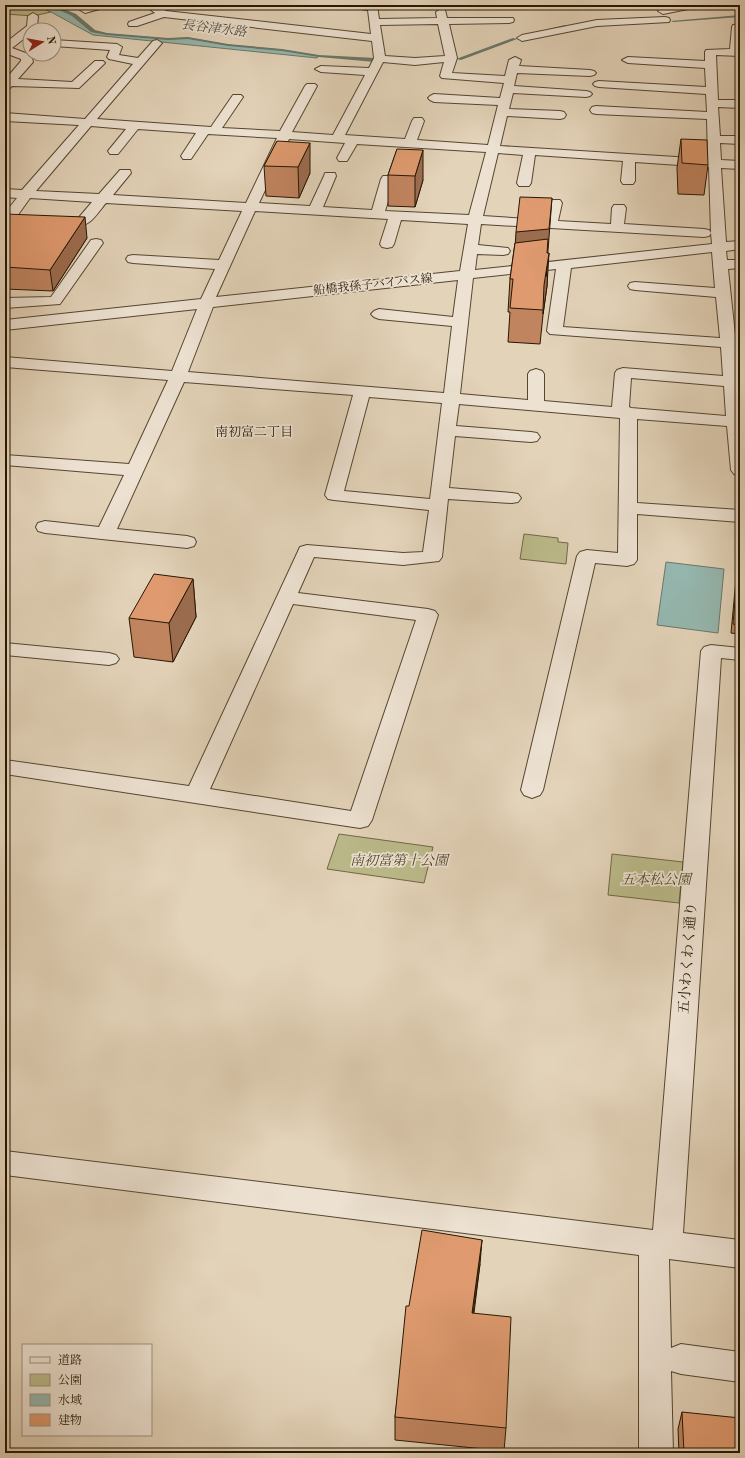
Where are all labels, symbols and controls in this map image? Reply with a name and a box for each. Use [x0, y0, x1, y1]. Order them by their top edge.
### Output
water label: 長谷津水路 [181, 18, 248, 40]
north arrow [22, 22, 62, 62]
text: N [44, 35, 57, 46]
street label: 船橋我孫子バイパス線 [313, 271, 433, 297]
district label: 南初富二丁目 [215, 425, 293, 439]
park label: 南初富第十公園 [350, 853, 450, 868]
park label: 五本松公園 [621, 872, 693, 887]
street label: 五小わくわく通り [676, 902, 699, 1014]
legend [22, 1344, 152, 1436]
text: 道路 [58, 1353, 82, 1367]
text: 公園 [58, 1374, 82, 1387]
text: 水域 [58, 1393, 82, 1407]
text: 建物 [58, 1413, 82, 1427]

